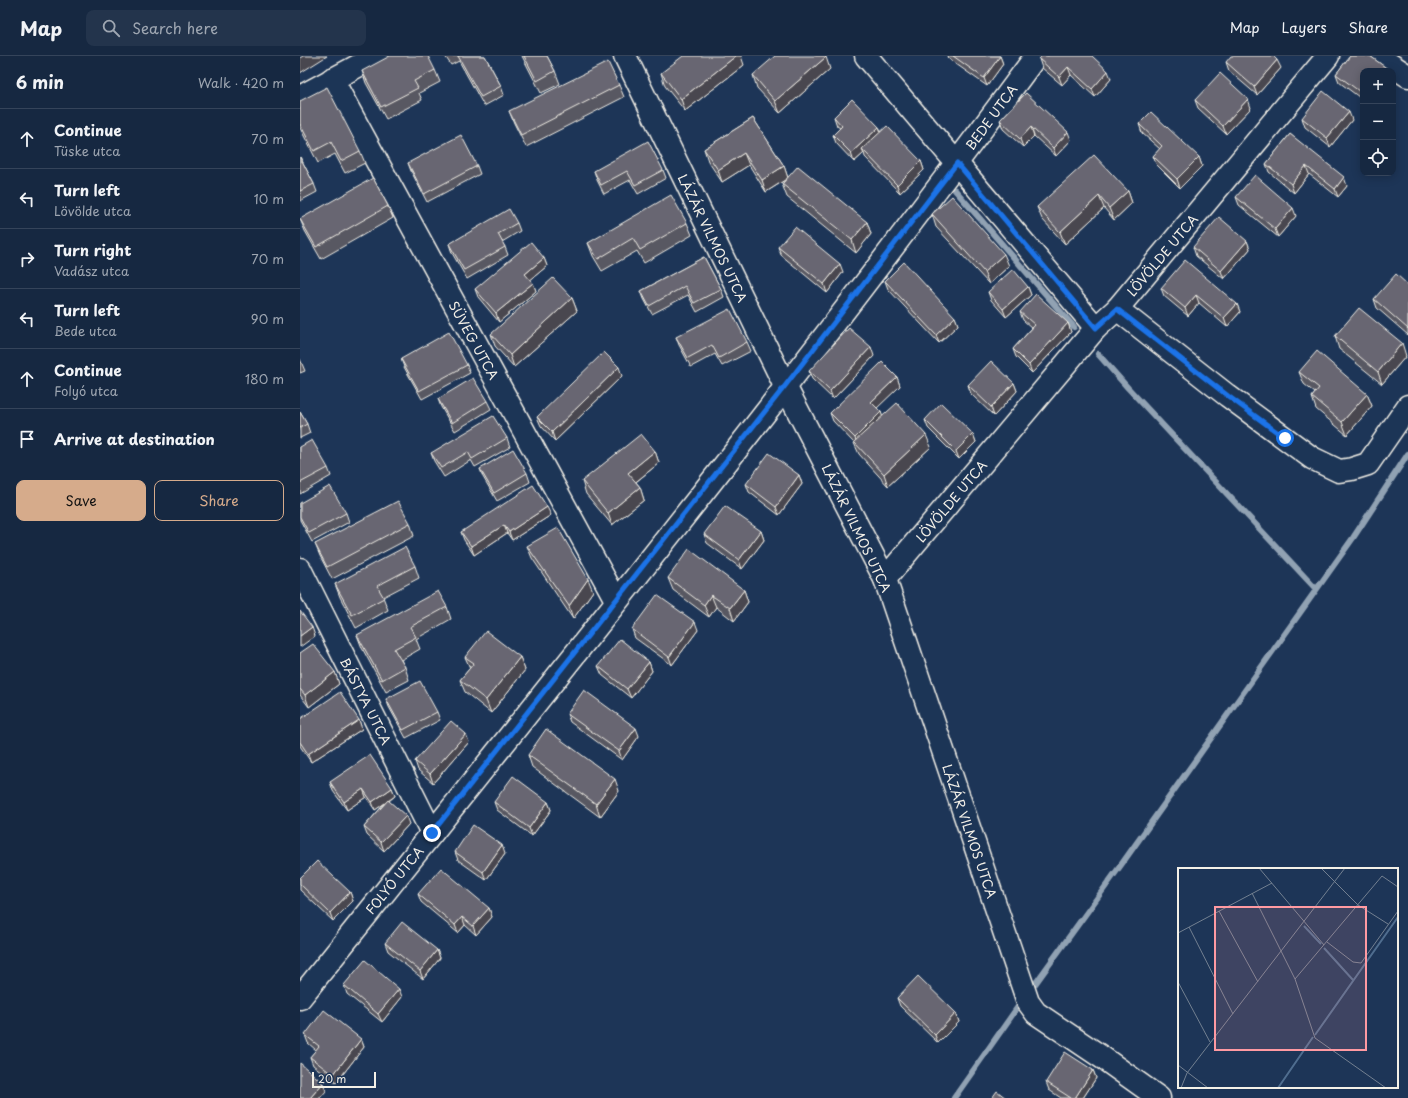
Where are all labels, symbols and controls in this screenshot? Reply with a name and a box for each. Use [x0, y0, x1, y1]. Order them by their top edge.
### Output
search box [86, 10, 366, 46]
text: Map [20, 14, 62, 42]
text: Search here [132, 16, 218, 39]
icon: search [100, 17, 122, 39]
text: Map [1230, 17, 1260, 38]
text: Layers [1282, 17, 1327, 38]
text: Share [1349, 17, 1388, 38]
map controls [1360, 68, 1396, 176]
button: + [1360, 68, 1396, 104]
text: 6 min [16, 69, 64, 95]
text: Walk · 420 m [198, 73, 284, 92]
street label: BEDE UTCA [961, 80, 1021, 154]
button: − [1360, 104, 1396, 140]
text: Continue [54, 118, 122, 141]
icon: ahead [16, 128, 38, 150]
text: 70 m [251, 129, 284, 148]
button: locate [1360, 140, 1396, 176]
text: Tüske utca [54, 141, 120, 160]
street label: LÁZÁR VILMOS UTCA [674, 171, 752, 306]
text: Turn left [54, 178, 120, 201]
icon: left [16, 188, 38, 210]
text: 10 m [254, 189, 284, 208]
text: Lövölde utca [54, 201, 131, 220]
street label: LÖVÖLDE UTCA [1122, 210, 1202, 300]
text: Turn right [54, 238, 131, 261]
icon: right [16, 248, 38, 270]
text: 70 m [251, 249, 284, 268]
text: Vadász utca [54, 261, 129, 280]
street label: SÜVEG UTCA [444, 297, 504, 383]
text: Turn left [54, 298, 120, 321]
icon: left [16, 308, 38, 330]
text: 90 m [251, 309, 284, 328]
text: Bede utca [54, 321, 117, 340]
text: Continue [54, 358, 122, 381]
icon: ahead [16, 368, 38, 390]
text: 180 m [245, 369, 284, 388]
text: Folyó utca [54, 381, 118, 400]
text: Arrive at destination [54, 427, 215, 450]
icon: arrive [16, 428, 38, 450]
route start [1276, 429, 1294, 447]
street label: LÖVÖLDE UTCA [911, 456, 991, 546]
street label: LÁZÁR VILMOS UTCA [818, 461, 896, 596]
button: Save [16, 480, 146, 521]
button: Share [154, 480, 284, 521]
street label: BÁSTYA UTCA [336, 654, 396, 748]
street label: LÁZÁR VILMOS UTCA [938, 761, 1002, 901]
route end [423, 824, 441, 842]
street label: FOLYÓ UTCA [361, 842, 428, 918]
inset map [1178, 868, 1398, 1088]
scale bar [312, 1070, 376, 1089]
text: 20 m [318, 1070, 346, 1087]

